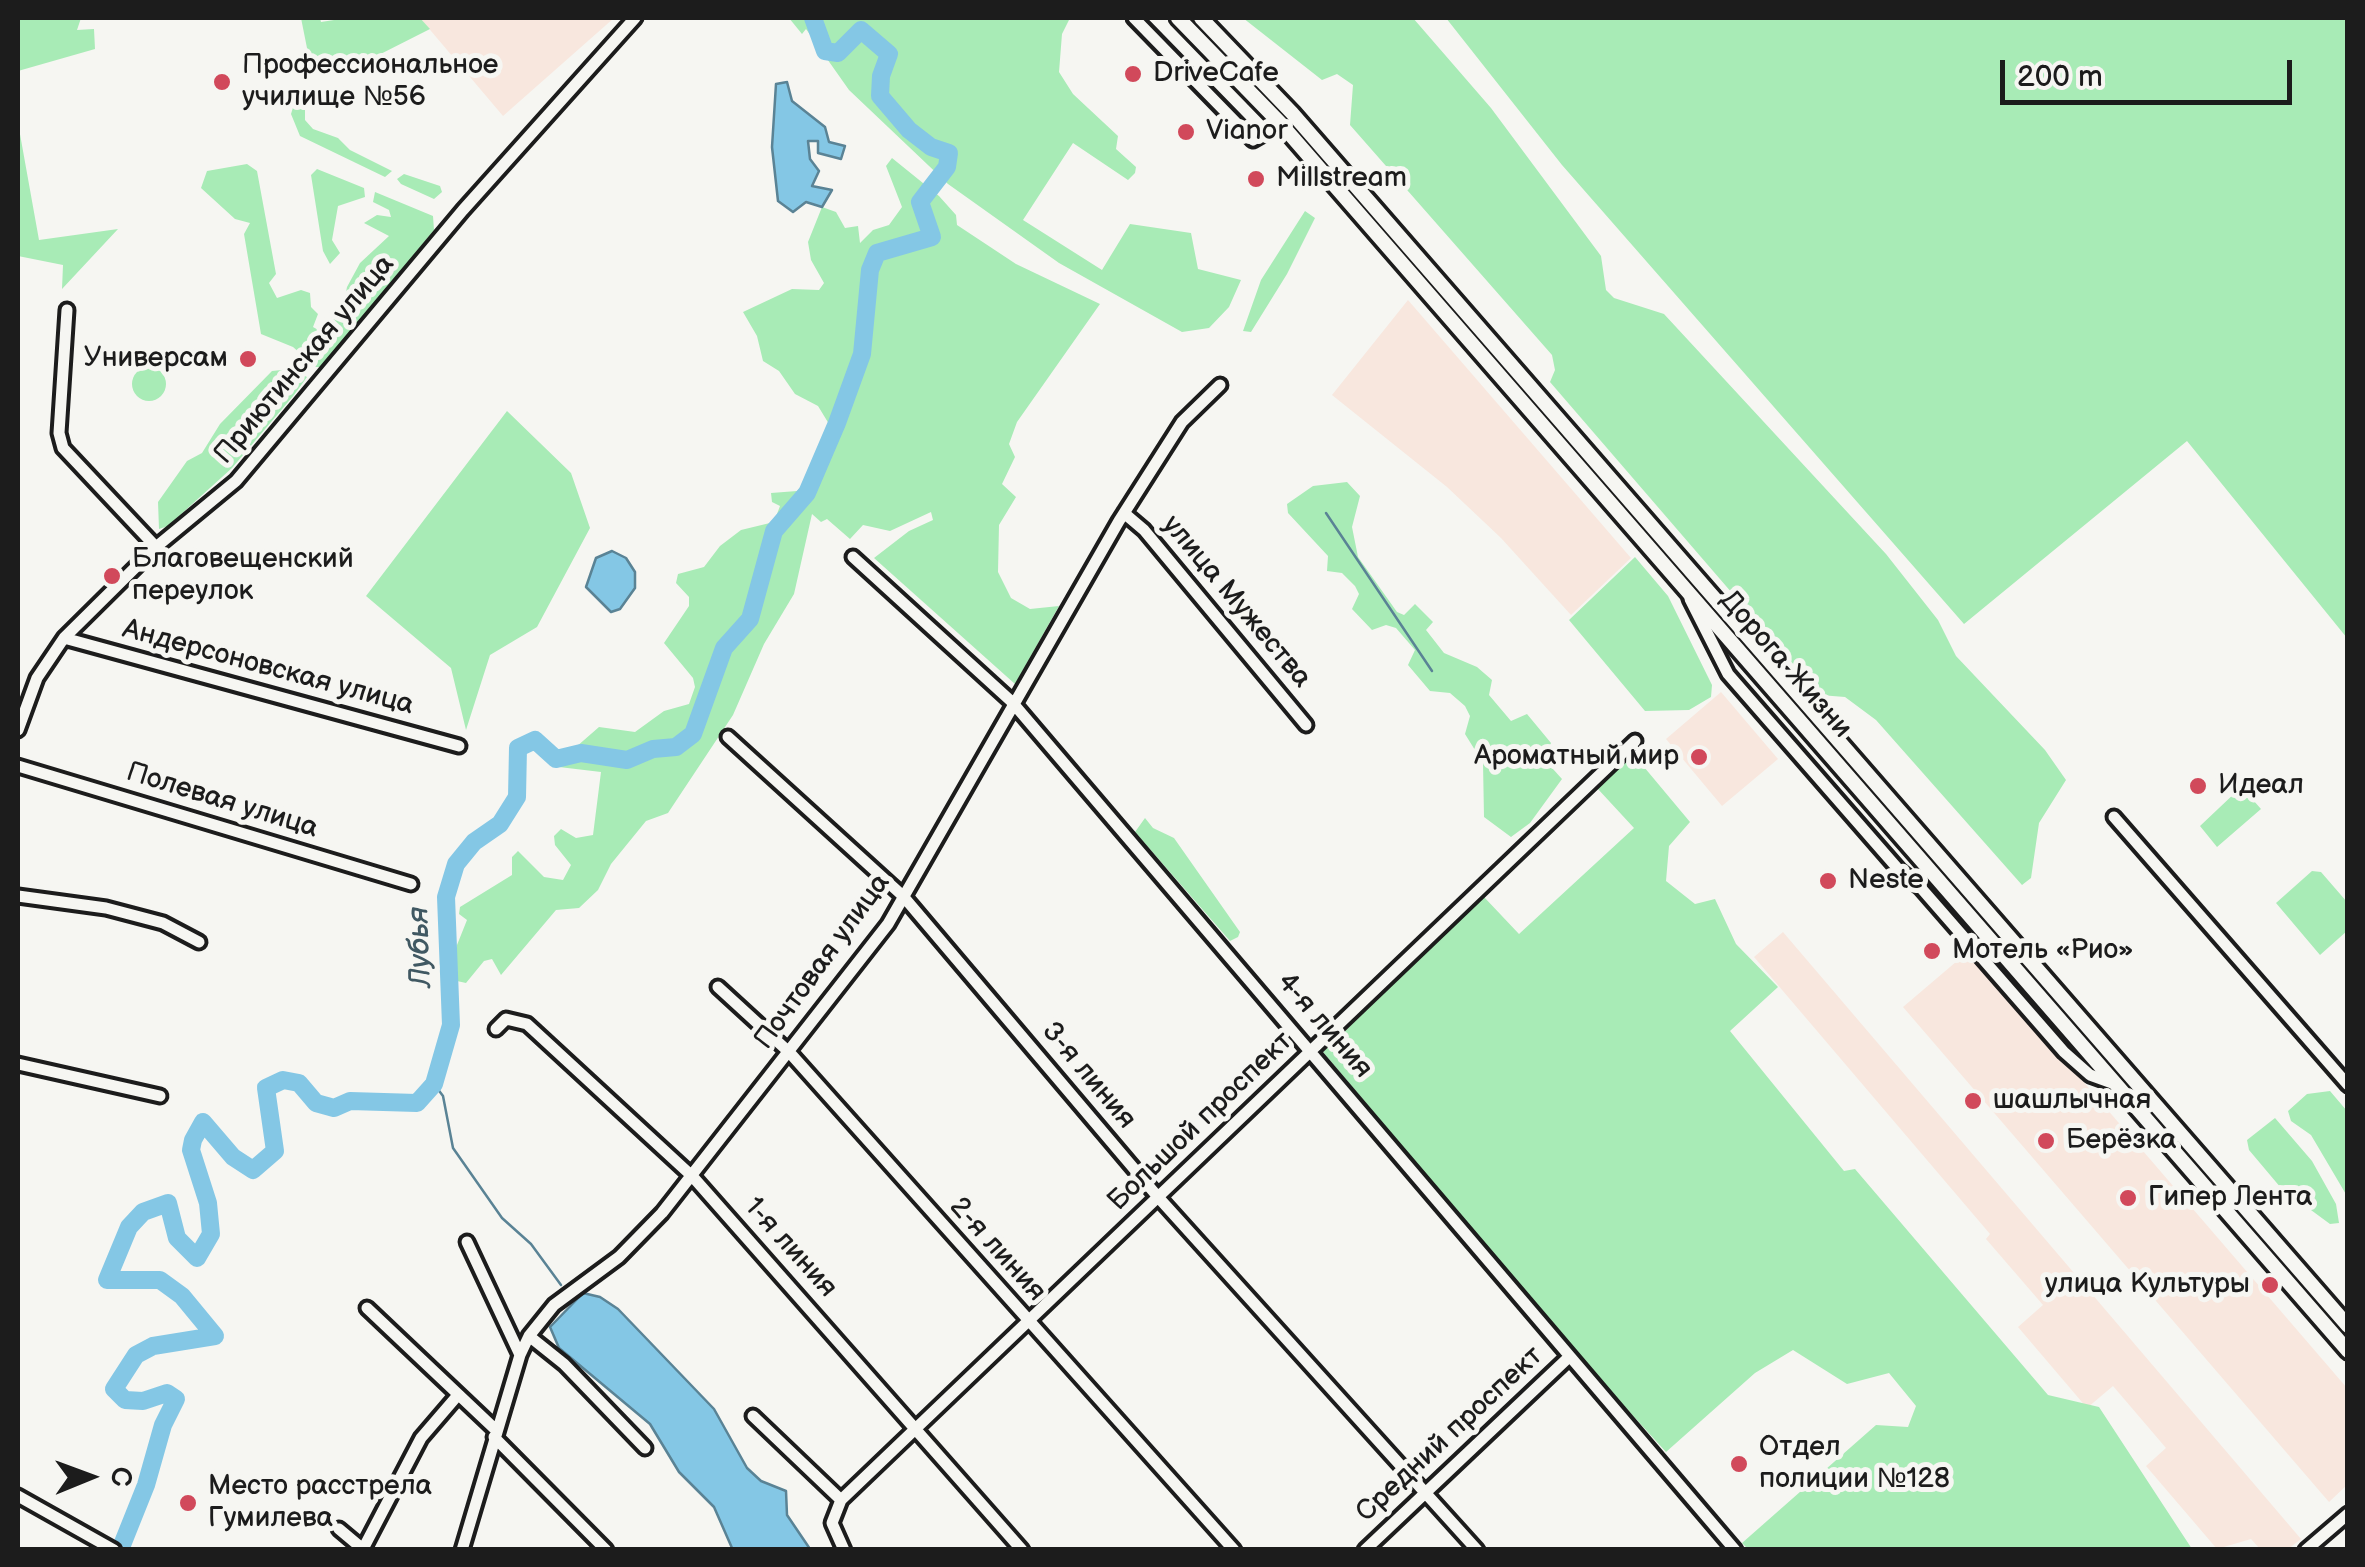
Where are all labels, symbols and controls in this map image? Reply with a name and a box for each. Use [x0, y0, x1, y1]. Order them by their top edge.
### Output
scale bar [2005, 40, 2298, 102]
place label: Профессиональное училище №56 [242, 49, 498, 115]
place label: DriveCafe [1153, 57, 1279, 91]
text: 200 m [2017, 59, 2103, 95]
marker: DriveCafe [1122, 63, 1144, 85]
marker: Профессиональное училище №56 [211, 71, 233, 93]
place label: Vianor [1206, 115, 1288, 149]
marker: Vianor [1175, 121, 1197, 143]
place label: Millstream [1276, 162, 1407, 196]
marker: Millstream [1245, 168, 1267, 190]
street label: Приютинская улица [208, 249, 402, 471]
place label: Универсам [83, 342, 228, 376]
marker: Универсам [237, 348, 259, 370]
street label: улица Мужества [1154, 509, 1318, 695]
place label: Благовещенский переулок [132, 543, 354, 609]
marker: Благовещенский переулок [101, 565, 123, 587]
street label: Дорога Жизни [1712, 584, 1858, 746]
street label: Андерсоновская улица [119, 613, 417, 723]
place label: Ароматный мир [1474, 740, 1679, 774]
marker: Ароматный мир [1688, 746, 1710, 768]
street label: Полевая улица [122, 756, 322, 846]
place label: Идеал [2218, 769, 2304, 803]
marker: Идеал [2187, 775, 2209, 797]
place label: Neste [1848, 864, 1924, 898]
street label: Почтовая улица [748, 868, 898, 1056]
marker: Neste [1817, 870, 1839, 892]
water label: Лубья [402, 906, 440, 988]
place label: Мотель «Рио» [1952, 934, 2134, 968]
marker: Мотель «Рио» [1921, 940, 1943, 962]
street label: 4-я линия [1269, 966, 1379, 1086]
street label: 3-я линия [1034, 1016, 1142, 1136]
street label: Большой проспект [1102, 1025, 1300, 1219]
place label: шашлычная [1993, 1084, 2151, 1118]
marker: шашлычная [1962, 1090, 1984, 1112]
place label: Берёзка [2066, 1124, 2177, 1158]
marker: Берёзка [2035, 1130, 2057, 1152]
place label: Гипер Лента [2148, 1181, 2312, 1215]
marker: Гипер Лента [2117, 1187, 2139, 1209]
street label: 1-я линия [736, 1191, 844, 1305]
street label: 2-я линия [942, 1191, 1052, 1309]
place label: улица Культуры [2045, 1268, 2250, 1302]
marker: улица Культуры [2259, 1274, 2281, 1296]
street label: Средний проспект [1350, 1340, 1550, 1530]
north arrow [40, 1427, 140, 1527]
place label: Отдел полиции №128 [1759, 1431, 1950, 1497]
marker: Отдел полиции №128 [1728, 1453, 1750, 1475]
text: С [104, 1466, 137, 1486]
place label: Место расстрела Гумилева [208, 1470, 432, 1536]
marker: Место расстрела Гумилева [177, 1492, 199, 1514]

